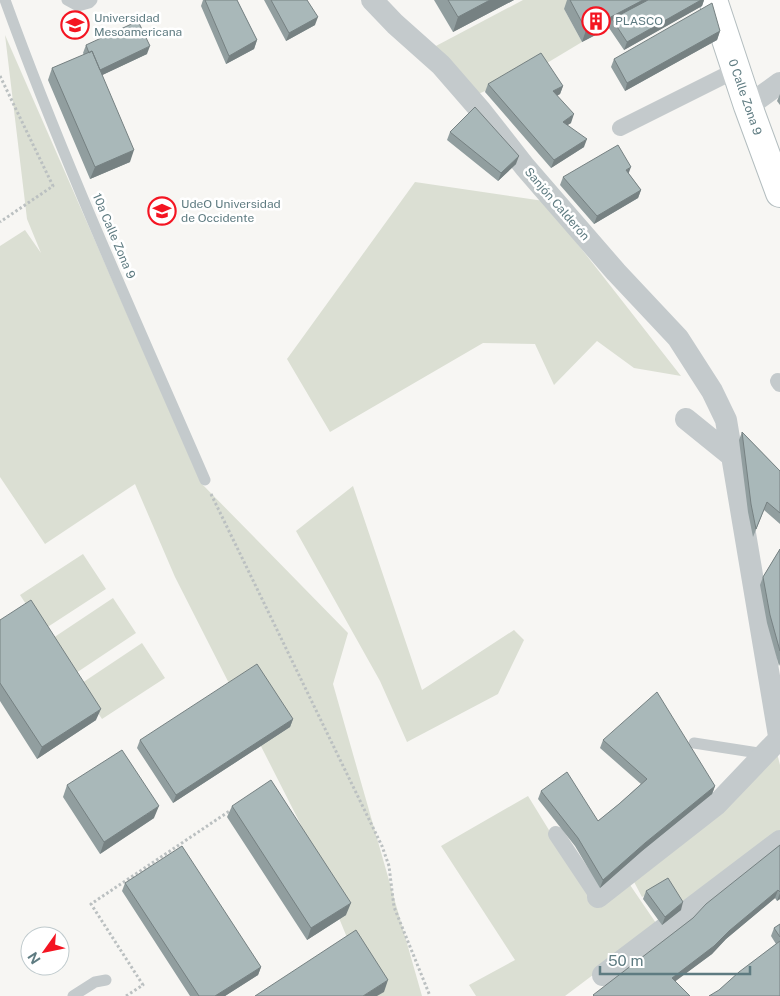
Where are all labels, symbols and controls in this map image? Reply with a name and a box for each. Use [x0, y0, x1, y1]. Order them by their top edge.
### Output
building icon: PLASCO [581, 6, 611, 36]
school or university icon: Universidad Mesoamericana [60, 10, 90, 40]
place label: Universidad Mesoamericana [94, 11, 182, 39]
place label: PLASCO [615, 14, 663, 28]
street label: 0 Calle Zona 9 [725, 57, 765, 137]
street label: Sanjón Calderón [522, 165, 592, 243]
street label: 10a Calle Zona 9 [90, 191, 138, 281]
school or university icon: UdeO Universidad de Occidente [147, 196, 177, 226]
place label: UdeO Universidad de Occidente [181, 197, 281, 225]
north arrow [20, 926, 70, 976]
scale bar [600, 944, 750, 976]
text: N [24, 949, 44, 967]
text: 50 m [608, 952, 643, 969]

